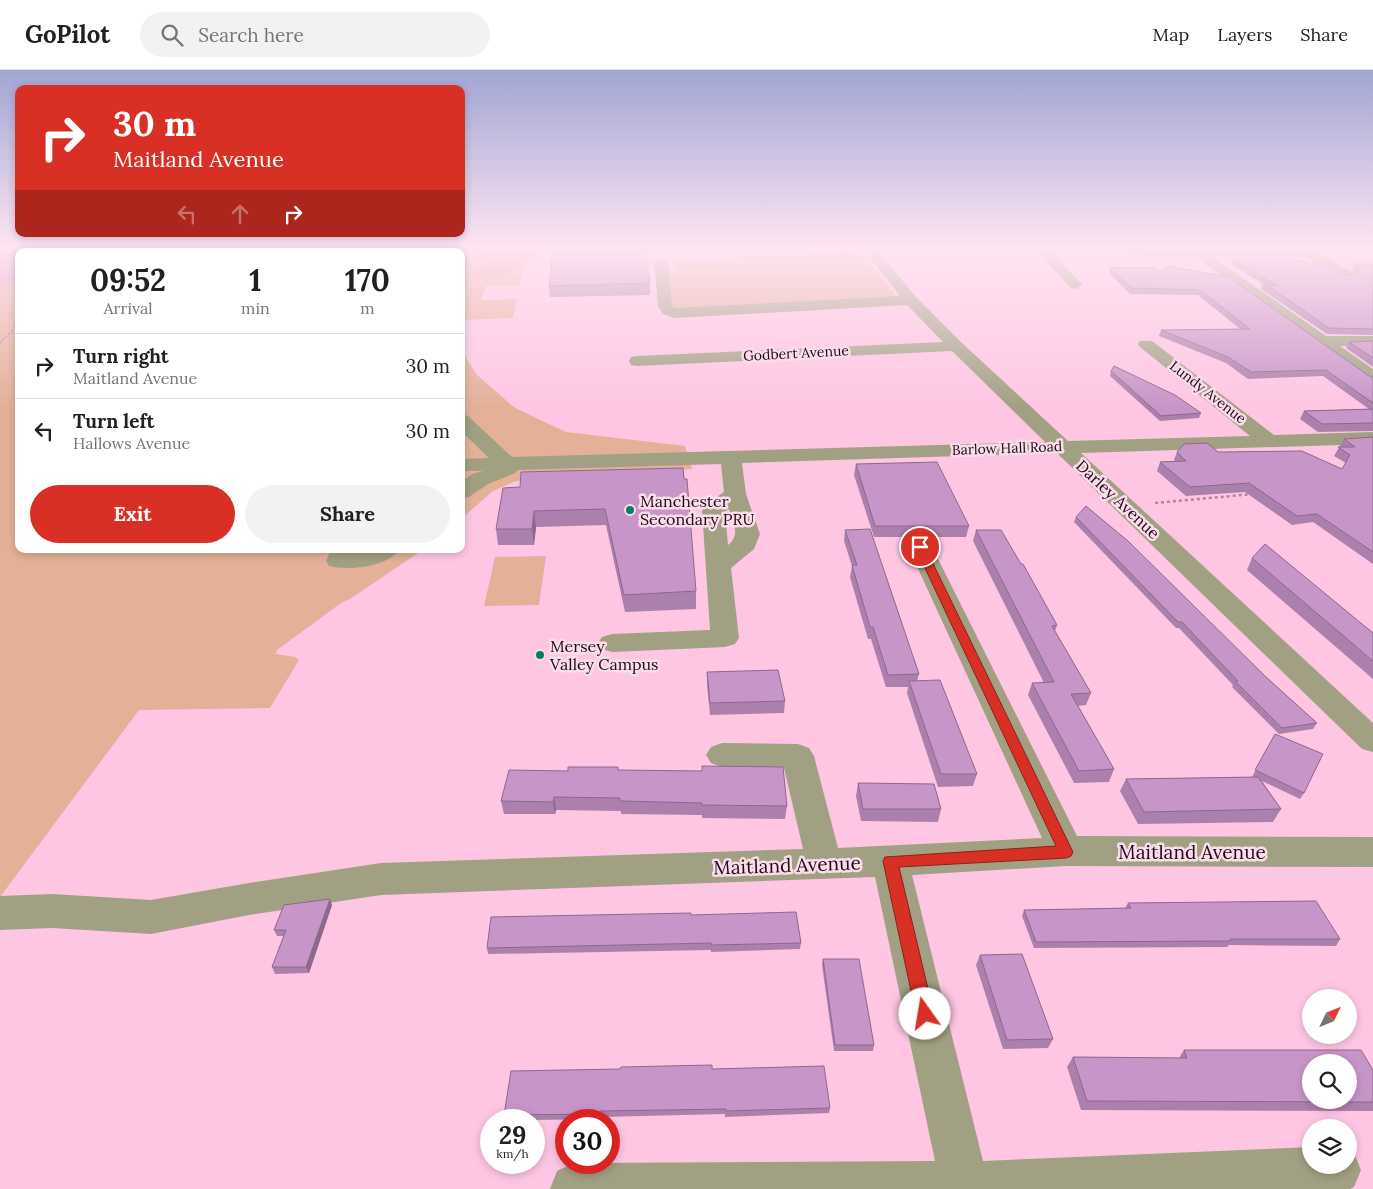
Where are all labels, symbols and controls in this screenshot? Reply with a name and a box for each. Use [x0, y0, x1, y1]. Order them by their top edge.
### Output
search box [140, 12, 490, 57]
text: GoPilot [25, 19, 110, 50]
icon: search [158, 21, 186, 49]
text: Search here [198, 23, 304, 47]
text: Map [1153, 23, 1189, 46]
text: Layers [1217, 23, 1272, 46]
text: Share [1300, 23, 1348, 46]
text: 30 m [113, 101, 196, 146]
icon: right [30, 105, 95, 170]
text: Maitland Avenue [113, 145, 284, 173]
icon: left [173, 200, 201, 228]
icon: ahead [226, 200, 254, 228]
icon: right [279, 200, 307, 228]
text: 09:52 [90, 261, 166, 299]
text: 1 [249, 261, 261, 299]
text: 170 [345, 261, 390, 299]
text: Arrival [104, 298, 153, 318]
text: min [241, 298, 270, 318]
text: m [360, 298, 374, 318]
street label: Godbert Avenue [743, 341, 850, 365]
text: Turn right [73, 344, 169, 368]
icon: right [30, 352, 58, 380]
text: 30 m [406, 354, 450, 378]
street label: Lundy Avenue [1166, 357, 1250, 428]
text: Maitland Avenue [73, 368, 197, 388]
text: Turn left [73, 409, 154, 433]
icon: left [30, 417, 58, 445]
text: 30 m [406, 419, 450, 443]
text: Hallows Avenue [73, 433, 190, 453]
street label: Barlow Hall Road [951, 437, 1063, 459]
street label: Darley Avenue [1072, 455, 1164, 543]
button: Exit [30, 485, 235, 543]
button: Share [245, 485, 450, 543]
place label: Manchester Secondary PRU [640, 491, 754, 529]
marker: Manchester Secondary PRU [624, 504, 636, 516]
pin [899, 526, 941, 568]
icon: arrive [906, 533, 934, 561]
place label: Mersey Valley Campus [549, 636, 659, 674]
marker: Mersey Valley Campus [534, 649, 546, 661]
street label: Maitland Avenue [1118, 840, 1266, 864]
street label: Maitland Avenue [713, 850, 861, 880]
position arrow [898, 987, 950, 1039]
north arrow [1302, 989, 1358, 1044]
map controls [1302, 989, 1357, 1174]
button: search [1302, 1054, 1357, 1109]
speed limit sign: 30 [555, 1109, 620, 1174]
text: 29 [499, 1119, 526, 1151]
button: layers [1302, 1119, 1357, 1174]
text: km/h [496, 1146, 529, 1161]

